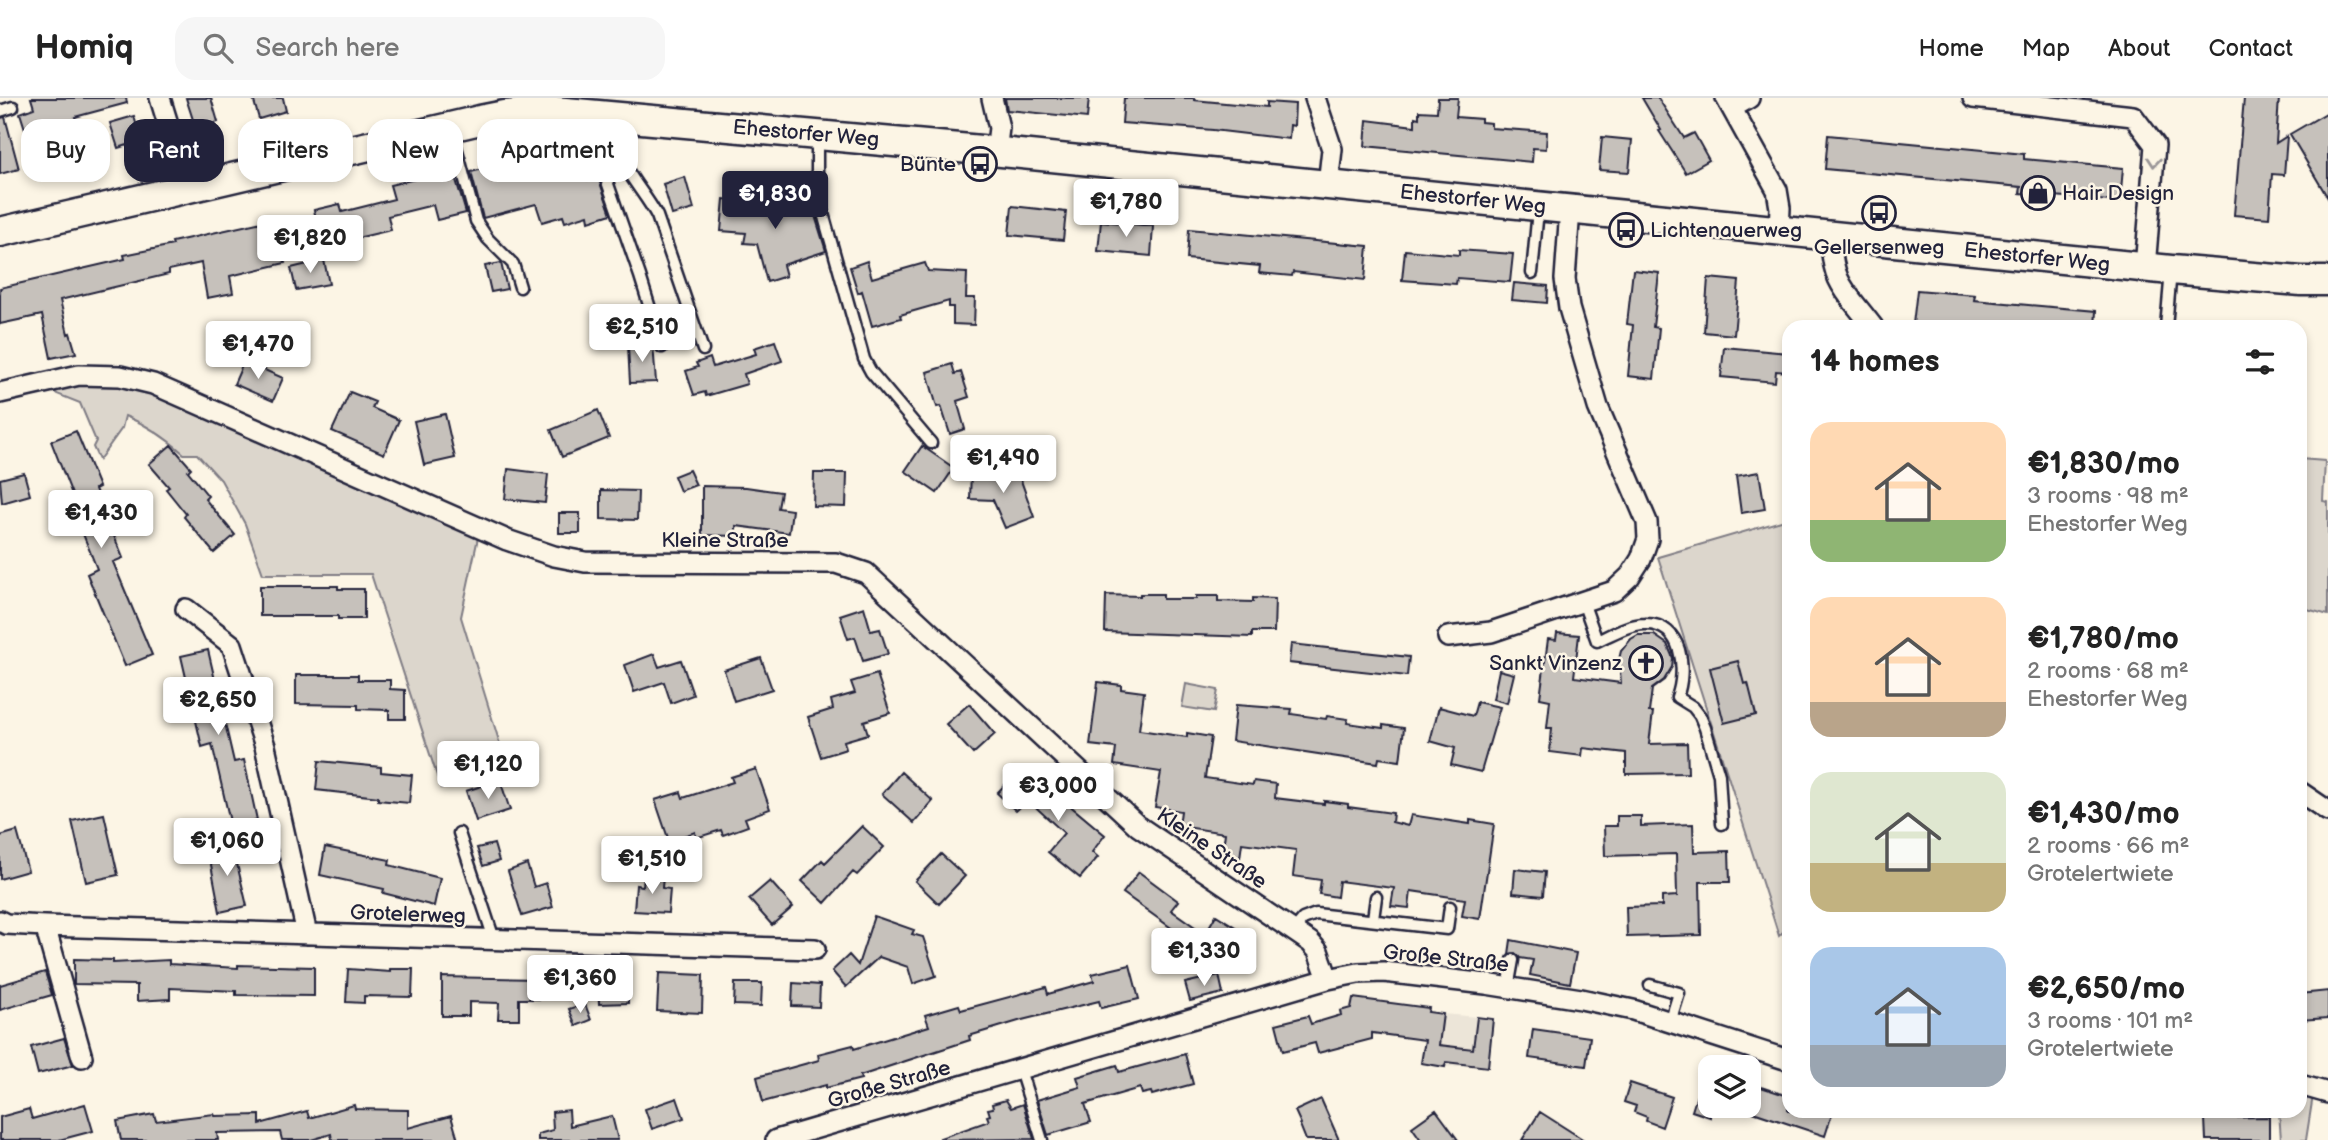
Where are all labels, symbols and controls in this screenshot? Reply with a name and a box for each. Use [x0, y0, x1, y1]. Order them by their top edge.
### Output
search box [175, 17, 665, 80]
text: Homiq [35, 28, 133, 68]
icon: search [199, 29, 237, 67]
text: Search here [255, 33, 400, 64]
text: Home [1919, 34, 1984, 63]
text: Map [2022, 34, 2070, 63]
text: About [2108, 34, 2170, 63]
text: Contact [2208, 34, 2293, 63]
street label: Ehestorfer Weg [732, 115, 880, 152]
chip: Buy [21, 119, 110, 182]
chip: Rent [124, 119, 224, 182]
chip: Filters [238, 119, 353, 182]
chip: New [367, 119, 463, 182]
chip: Apartment [477, 119, 638, 182]
bus stop icon: Bünte [961, 145, 999, 183]
place label: Bünte [900, 152, 956, 177]
one-way arrow [2147, 157, 2162, 168]
pin: €1,830 [718, 172, 832, 231]
shop icon: Hair Design [2019, 174, 2057, 212]
street label: Ehestorfer Weg [1399, 179, 1547, 220]
text: €1,830 [738, 180, 812, 208]
pin: €1,780 [1069, 180, 1183, 239]
place label: Hair Design [2062, 181, 2174, 206]
text: €1,780 [1090, 188, 1162, 216]
bus stop icon: Gellersenweg [1860, 194, 1898, 232]
bus stop icon: Lichtenauerweg [1607, 211, 1645, 249]
pin: €1,820 [253, 216, 367, 275]
place label: Lichtenauerweg [1650, 218, 1802, 243]
text: €1,820 [273, 224, 347, 252]
place label: Gellersenweg [1814, 235, 1944, 260]
street label: Ehestorfer Weg [1963, 237, 2111, 278]
pin: €2,510 [585, 304, 699, 364]
text: €2,510 [605, 313, 679, 341]
pin: €1,470 [201, 322, 315, 381]
text: €1,470 [222, 330, 294, 358]
icon: filters [2241, 343, 2279, 381]
text: 14 homes [1810, 344, 1939, 380]
pin: €1,490 [946, 436, 1060, 495]
text: €1,490 [966, 444, 1040, 472]
text: €1,830/mo [2027, 446, 2180, 482]
icon: home [1866, 450, 1950, 534]
text: 3 rooms · 98 m² [2027, 482, 2189, 510]
pin: €1,430 [44, 490, 158, 550]
text: €1,430 [64, 499, 138, 527]
text: Ehestorfer Weg [2027, 510, 2188, 538]
street label: Kleine Straße [661, 528, 789, 553]
text: €1,780/mo [2027, 621, 2179, 657]
icon: home [1866, 625, 1950, 709]
church icon: Sankt Vinzenz [1627, 644, 1665, 682]
place label: Sankt Vinzenz [1489, 651, 1623, 676]
text: 2 rooms · 68 m² [2027, 657, 2189, 685]
pin: €2,650 [161, 678, 275, 737]
text: Ehestorfer Weg [2027, 685, 2188, 713]
text: €2,650 [179, 686, 257, 714]
pin: €1,120 [431, 742, 545, 801]
text: €1,120 [453, 750, 523, 778]
pin: €3,000 [1001, 764, 1115, 823]
text: €3,000 [1019, 772, 1097, 800]
text: €1,430/mo [2027, 796, 2180, 832]
icon: home [1866, 800, 1950, 884]
street label: Kleine Straße [1152, 802, 1272, 894]
pin: €1,060 [170, 818, 284, 878]
text: €1,060 [190, 827, 264, 855]
text: 2 rooms · 66 m² [2027, 832, 2189, 860]
pin: €1,510 [595, 836, 709, 896]
text: €1,510 [617, 845, 687, 873]
text: Grotelertwiete [2027, 860, 2174, 888]
street label: Grotelerweg [350, 900, 466, 929]
pin: €1,330 [1147, 928, 1261, 988]
text: €1,330 [1167, 937, 1241, 965]
street label: Große Straße [1382, 939, 1510, 978]
pin: €1,360 [523, 956, 637, 1015]
text: €1,360 [543, 964, 617, 992]
text: €2,650/mo [2027, 971, 2185, 1007]
icon: home [1866, 975, 1950, 1059]
text: 3 rooms · 101 m² [2027, 1007, 2193, 1035]
text: Grotelertwiete [2027, 1035, 2174, 1063]
street label: Große Straße [825, 1055, 953, 1114]
map controls [1698, 1055, 1761, 1118]
button: layers [1698, 1055, 1761, 1118]

